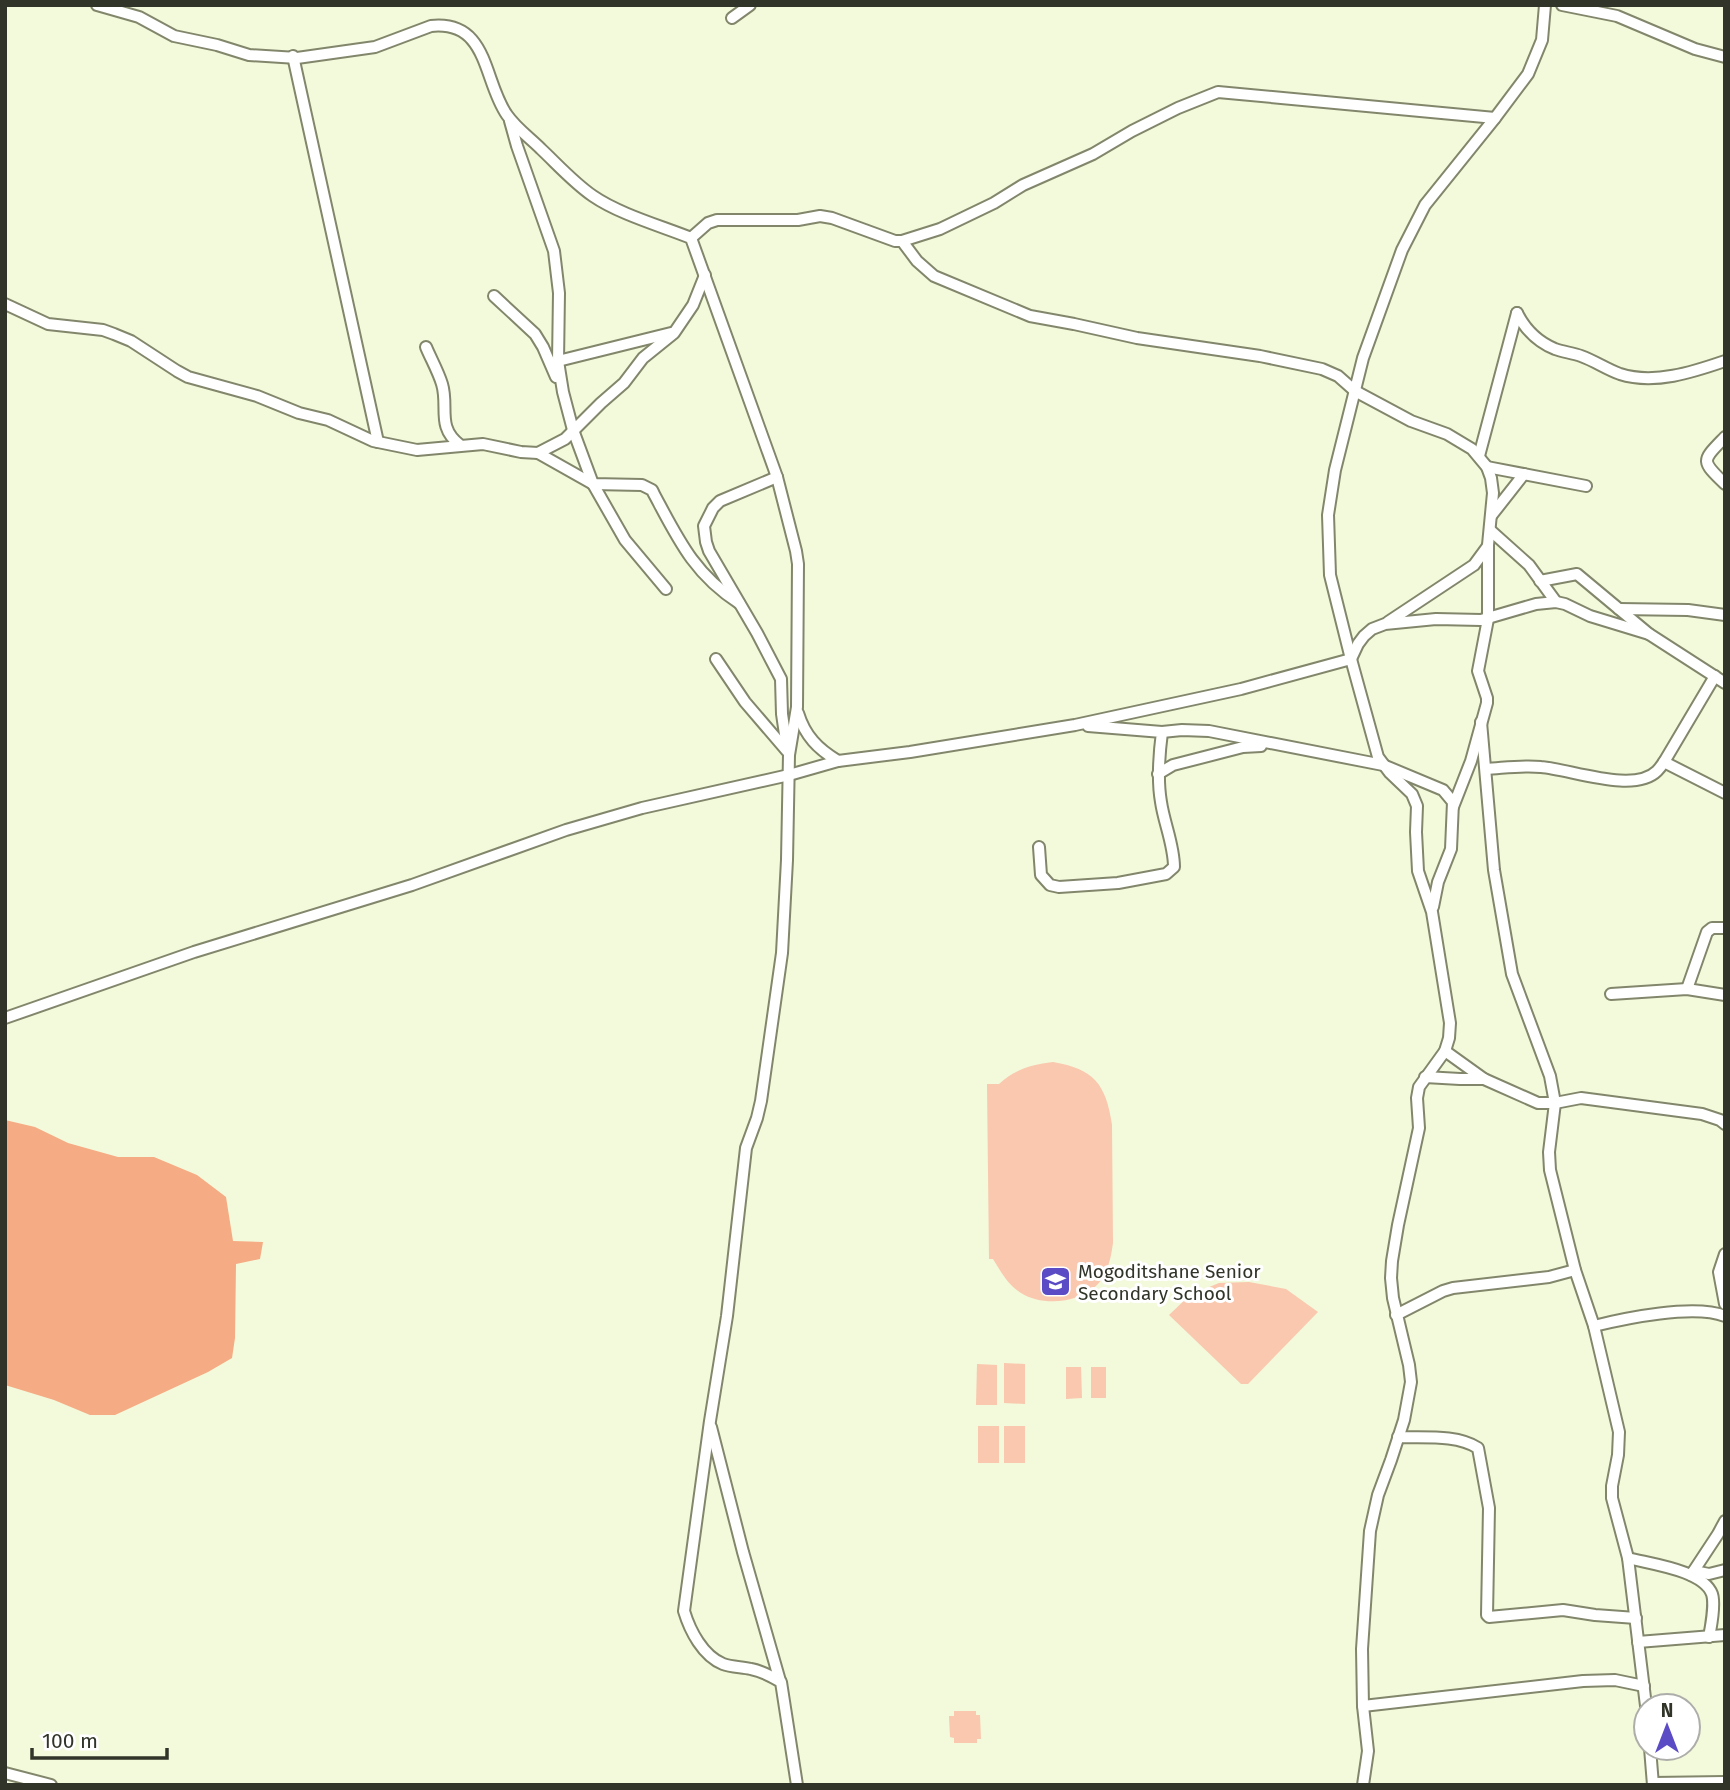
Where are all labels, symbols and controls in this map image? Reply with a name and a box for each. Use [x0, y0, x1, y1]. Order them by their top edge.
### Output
place label: Mogoditshane Senior Secondary School [1078, 1260, 1261, 1305]
school or university icon: Mogoditshane Senior Secondary School [1038, 1265, 1072, 1299]
north arrow [1632, 1692, 1702, 1762]
text: N [1661, 1699, 1673, 1722]
scale bar [32, 1716, 166, 1760]
text: 100 m [42, 1728, 98, 1754]

